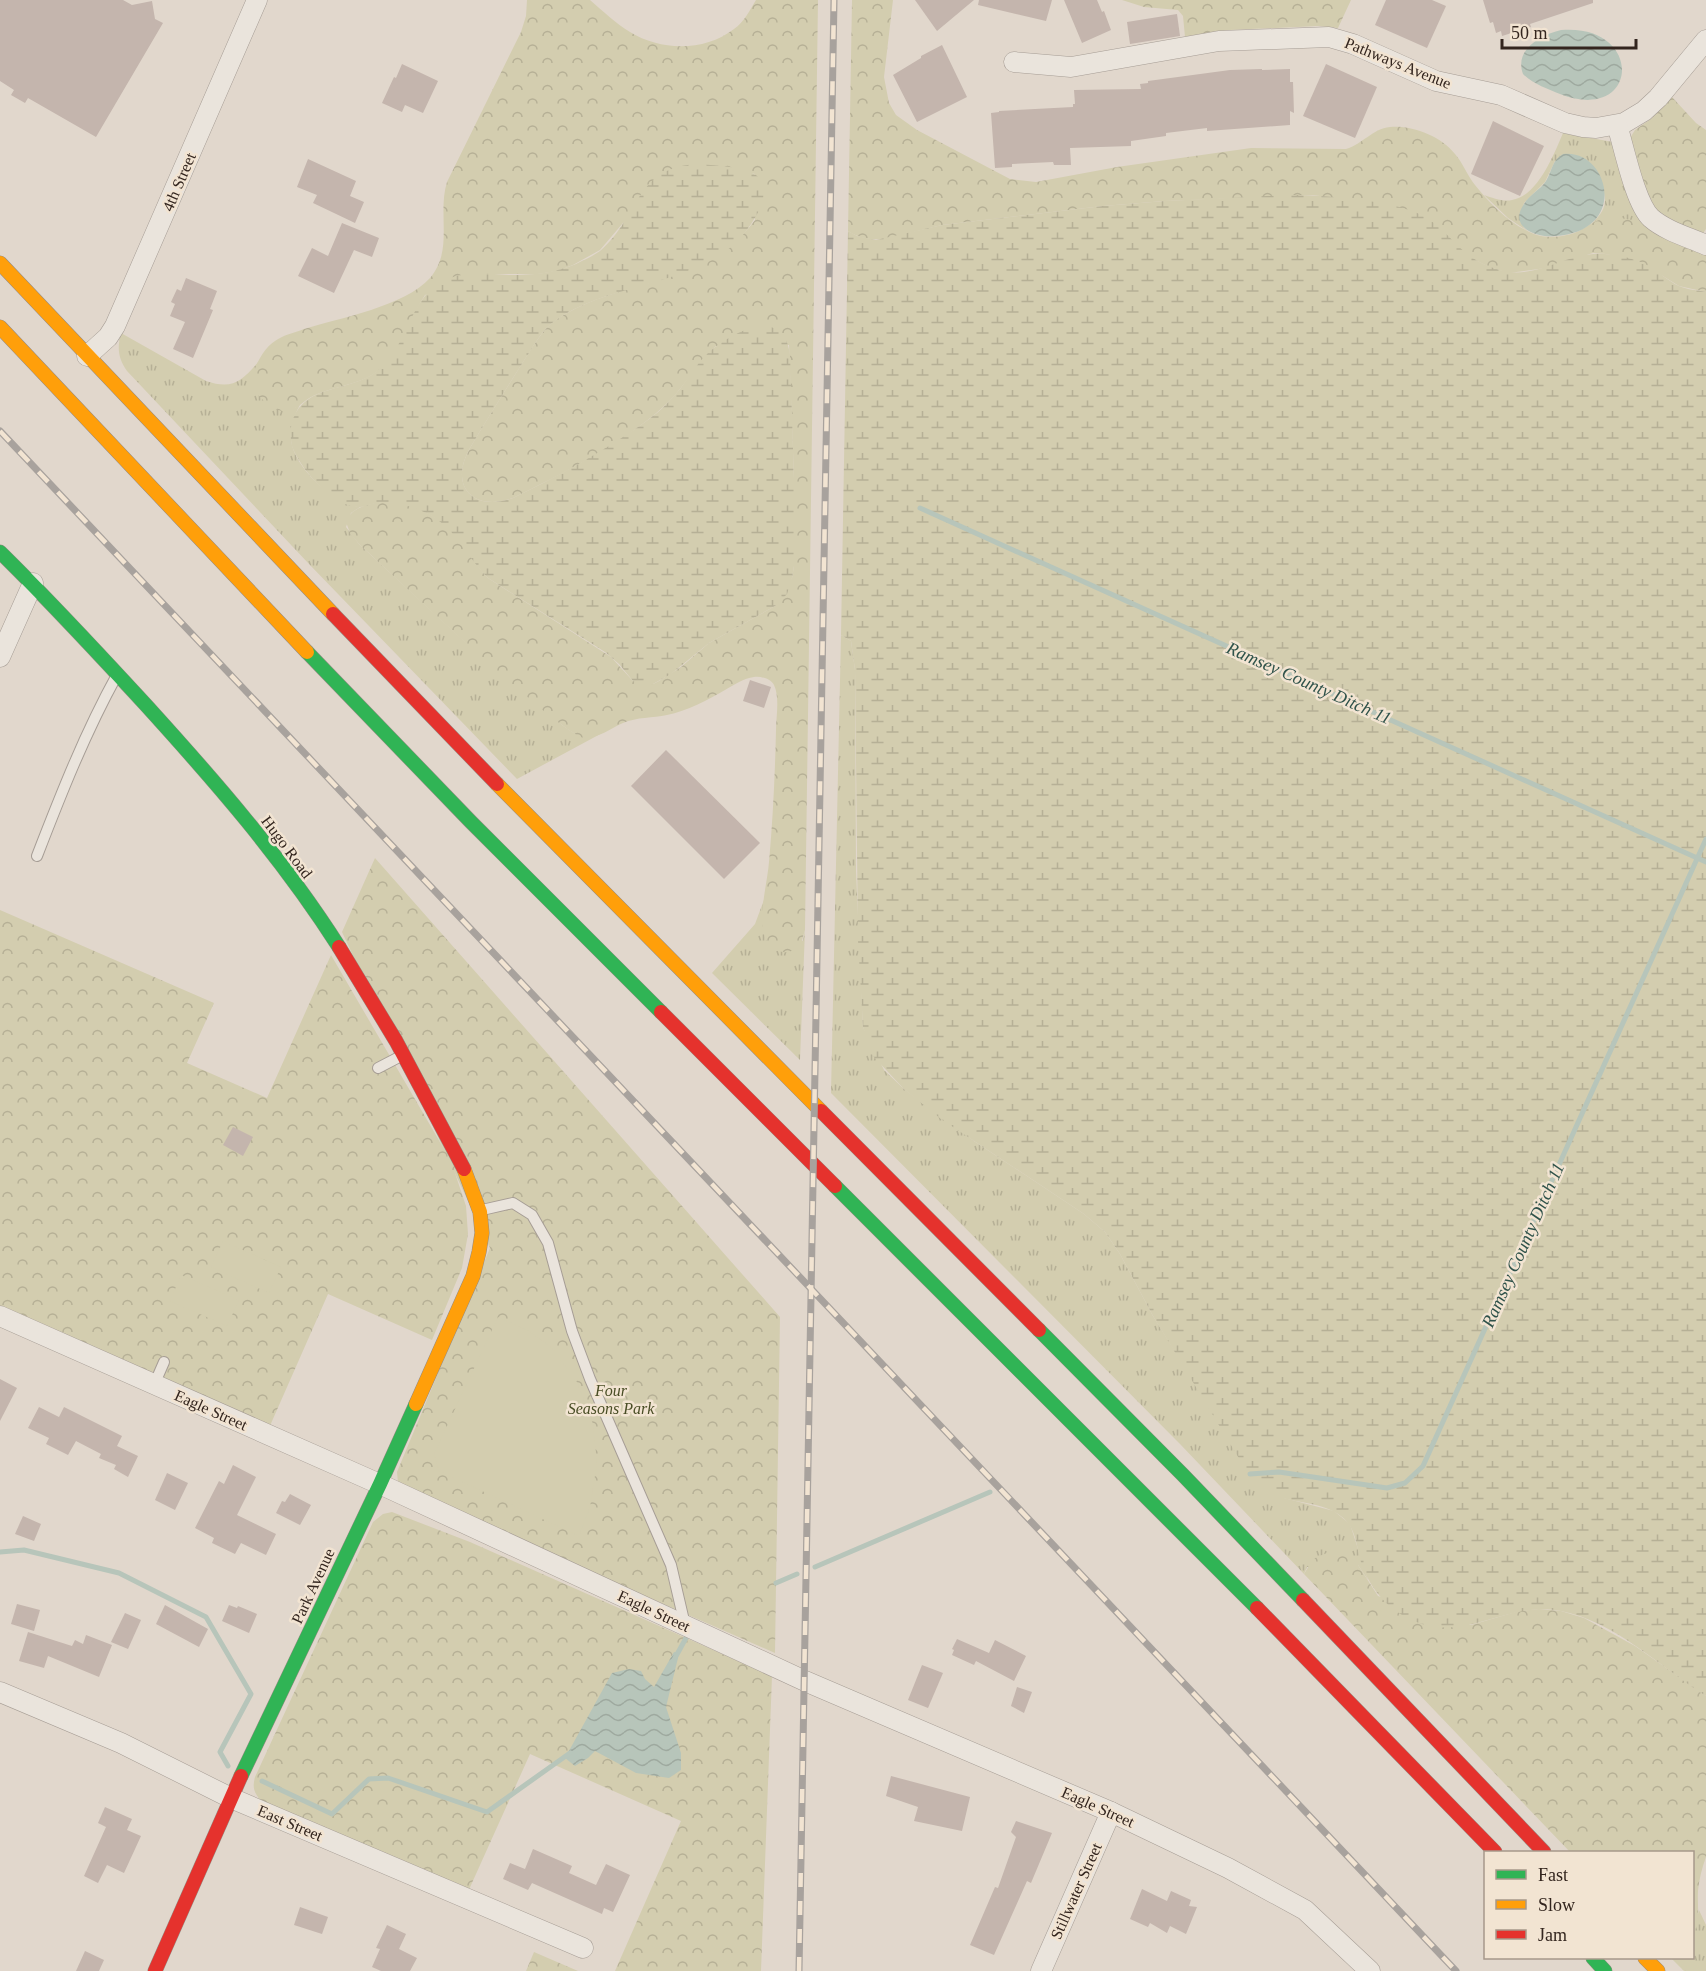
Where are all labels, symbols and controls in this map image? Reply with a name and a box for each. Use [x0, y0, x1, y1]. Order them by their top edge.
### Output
scale bar [1502, 12, 1636, 50]
text: 50 m [1511, 23, 1548, 43]
street label: Pathways Avenue [1342, 34, 1454, 93]
street label: 4th Street [159, 150, 199, 214]
water label: Ramsey County Ditch 11 [1223, 637, 1394, 728]
street label: Hugo Road [257, 813, 316, 882]
water label: Ramsey County Ditch 11 [1477, 1160, 1568, 1331]
park label: Four Seasons Park [568, 1382, 655, 1417]
street label: Eagle Street [172, 1386, 250, 1435]
street label: Park Avenue [288, 1546, 338, 1626]
street label: Eagle Street [615, 1587, 693, 1636]
street label: Eagle Street [1059, 1783, 1137, 1832]
street label: East Street [255, 1802, 326, 1844]
street label: Stillwater Street [1047, 1840, 1105, 1942]
legend [1484, 1851, 1694, 1959]
text: Fast [1538, 1865, 1568, 1885]
text: Slow [1538, 1895, 1575, 1915]
text: Jam [1538, 1925, 1567, 1945]

